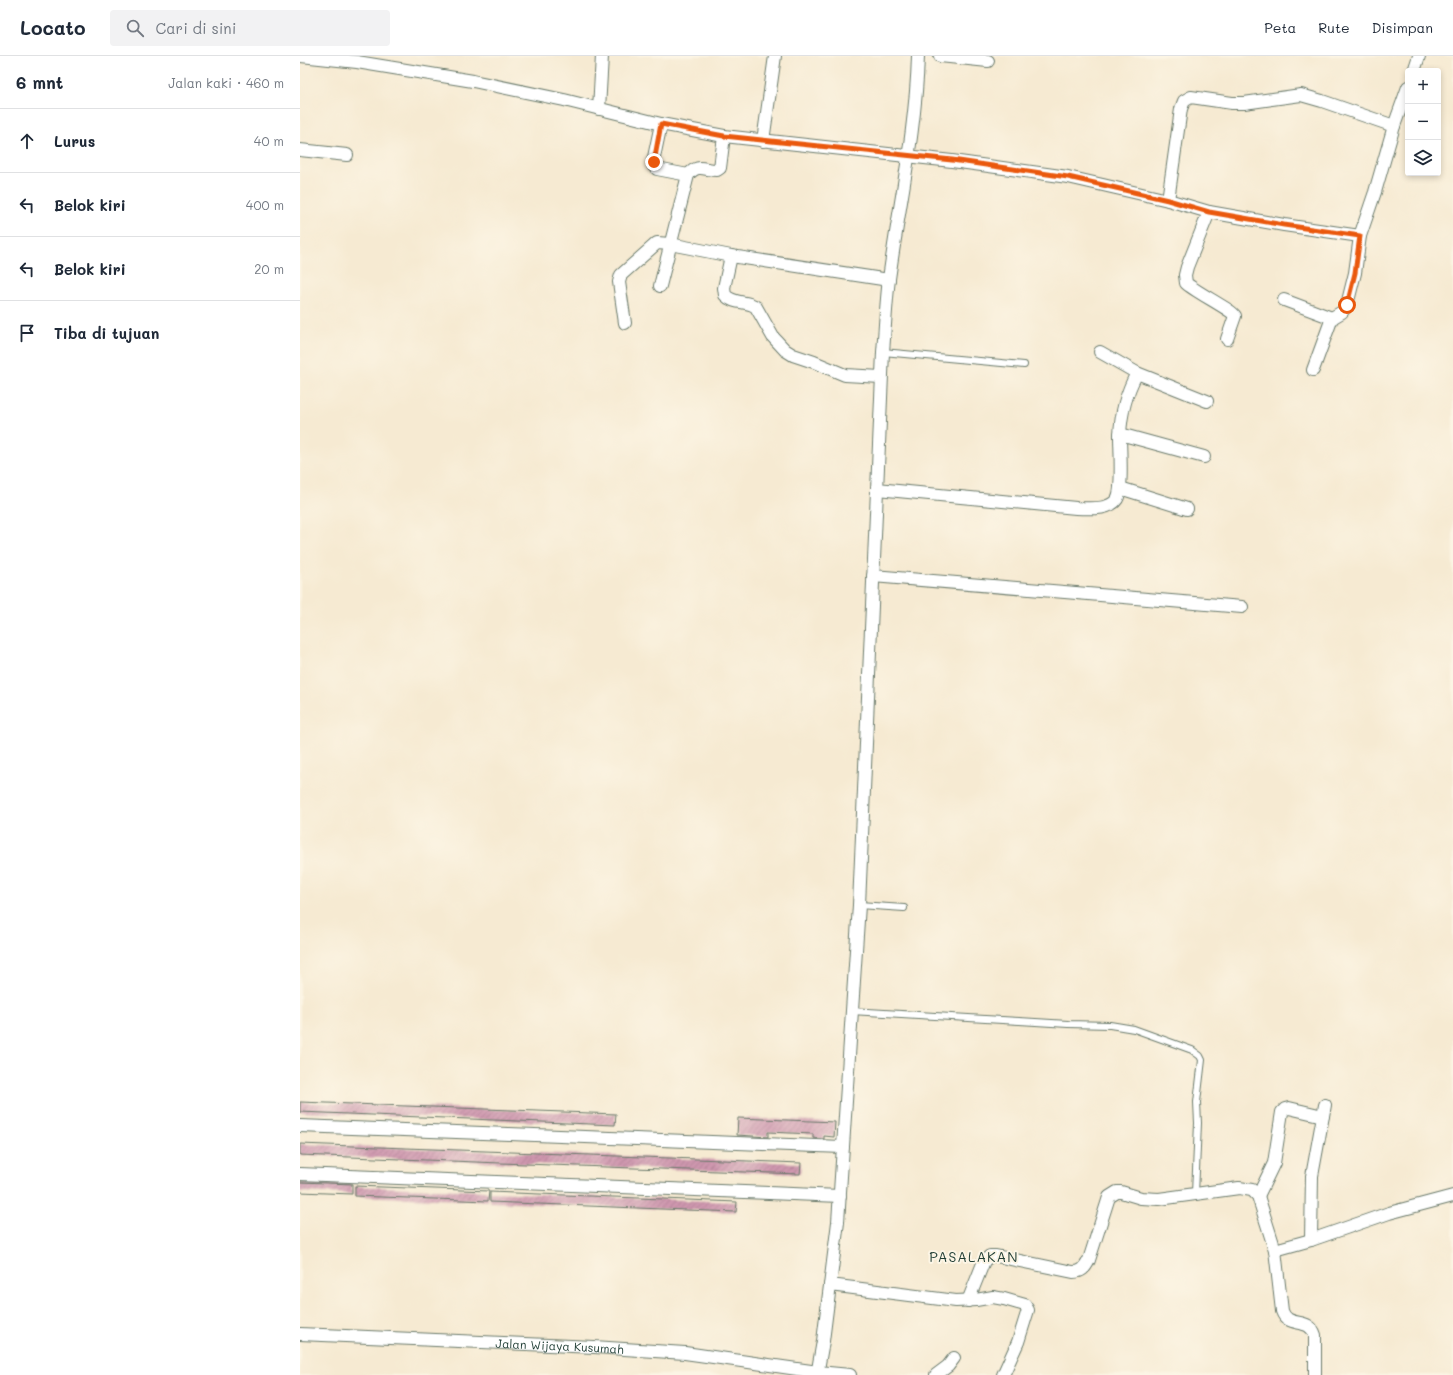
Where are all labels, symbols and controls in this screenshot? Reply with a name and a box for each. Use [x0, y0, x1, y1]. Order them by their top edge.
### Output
search box [110, 10, 390, 46]
text: Locato [20, 15, 86, 40]
icon: search [124, 17, 146, 39]
text: Cari di sini [156, 18, 236, 38]
text: Peta [1264, 18, 1296, 37]
text: Rute [1318, 18, 1350, 37]
text: Disimpan [1372, 18, 1433, 37]
map controls [1405, 68, 1441, 176]
button: + [1405, 68, 1441, 104]
text: 6 mnt [16, 71, 63, 93]
text: Jalan kaki · 460 m [168, 74, 284, 91]
button: − [1405, 104, 1441, 140]
icon: ahead [16, 130, 38, 152]
text: Lurus [54, 131, 95, 151]
text: 40 m [254, 132, 284, 149]
button: layers [1405, 140, 1441, 176]
route end [645, 153, 663, 171]
icon: left [16, 194, 38, 216]
text: Belok kiri [54, 195, 126, 215]
text: 400 m [246, 196, 284, 213]
icon: left [16, 258, 38, 280]
text: Belok kiri [54, 259, 126, 279]
text: 20 m [254, 260, 284, 277]
route start [1338, 296, 1356, 314]
icon: arrive [16, 322, 38, 344]
text: Tiba di tujuan [54, 323, 159, 343]
district label: PASALAKAN [929, 1247, 1019, 1266]
street label: Jalan Wijaya Kusumah [495, 1335, 625, 1357]

